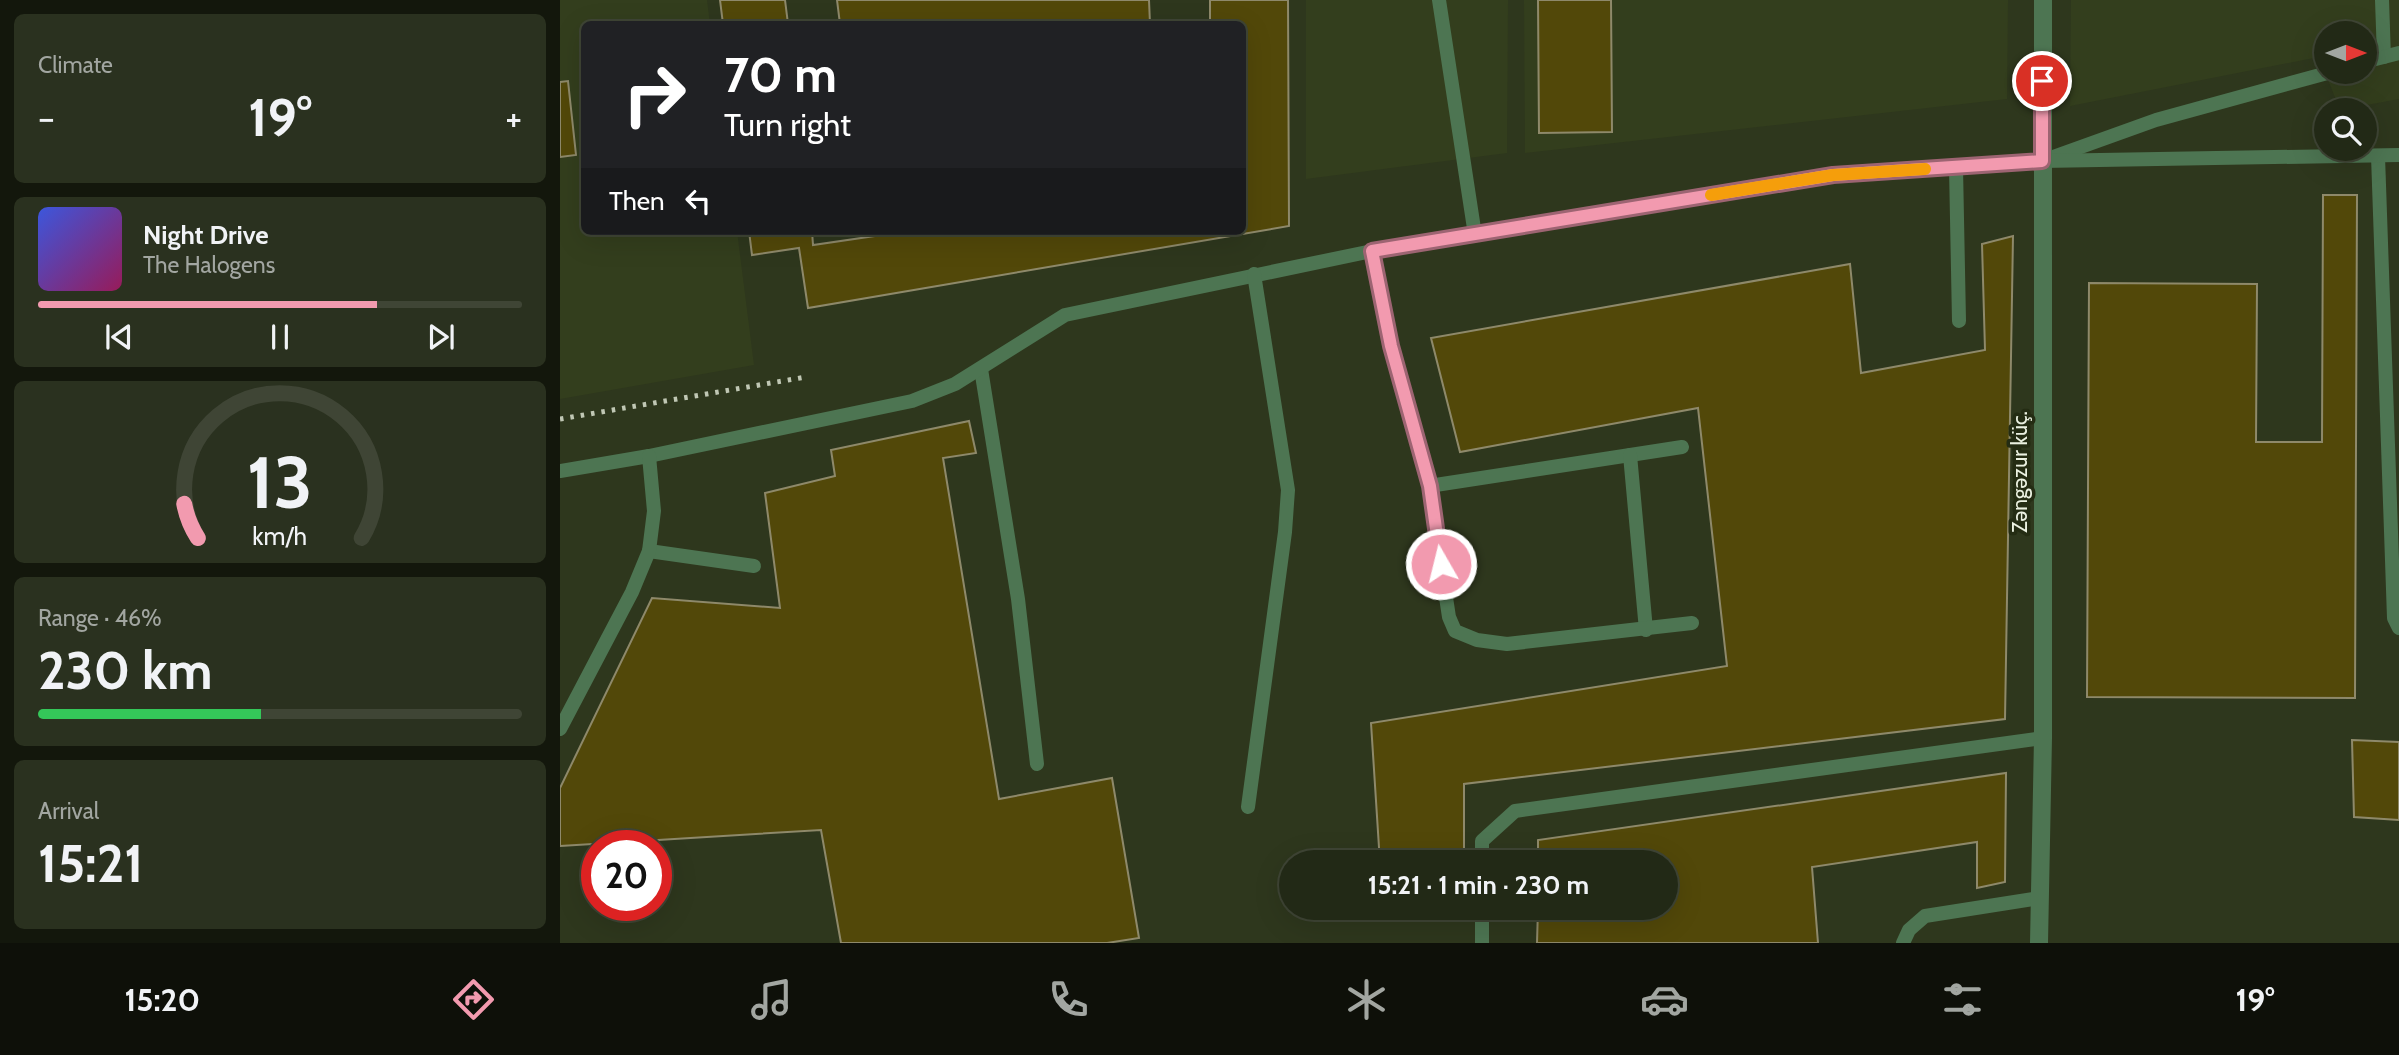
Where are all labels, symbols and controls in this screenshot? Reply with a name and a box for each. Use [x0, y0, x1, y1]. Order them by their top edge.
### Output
north arrow [2314, 21, 2376, 84]
map controls [2314, 21, 2377, 161]
text: 70 m [724, 45, 837, 104]
icon: right [609, 49, 700, 140]
text: Climate [38, 51, 113, 79]
pin [2012, 51, 2072, 111]
icon: arrive [2023, 62, 2061, 100]
text: 19° [248, 86, 312, 149]
text: − [38, 94, 55, 141]
text: + [505, 94, 522, 141]
button: search [2314, 98, 2377, 161]
text: Turn right [724, 105, 851, 144]
icon: left [679, 182, 717, 220]
text: Then [609, 185, 665, 217]
text: Night Drive [143, 219, 269, 251]
text: The Halogens [143, 251, 275, 279]
icon: previous [100, 318, 138, 356]
icon: pause [261, 318, 299, 356]
icon: next [422, 318, 460, 356]
street label: Zəngəzur küç. [2007, 411, 2032, 533]
text: 13 [247, 438, 313, 526]
text: km/h [253, 520, 307, 550]
position arrow [1404, 527, 1478, 601]
text: Range · 46% [38, 604, 162, 632]
text: 230 km [38, 639, 212, 702]
text: Arrival [38, 797, 99, 825]
speed limit sign: 20 [581, 830, 672, 921]
text: 15:21 [38, 832, 143, 895]
text: 15:21 · 1 min · 230 m [1368, 869, 1589, 901]
icon: directions [449, 975, 498, 1024]
icon: music [747, 975, 796, 1024]
icon: phone [1044, 975, 1093, 1024]
icon: climate [1342, 975, 1391, 1024]
icon: car [1640, 975, 1689, 1024]
icon: filters [1938, 975, 1987, 1024]
text: 15:20 [124, 980, 200, 1019]
text: 19° [2235, 980, 2275, 1019]

